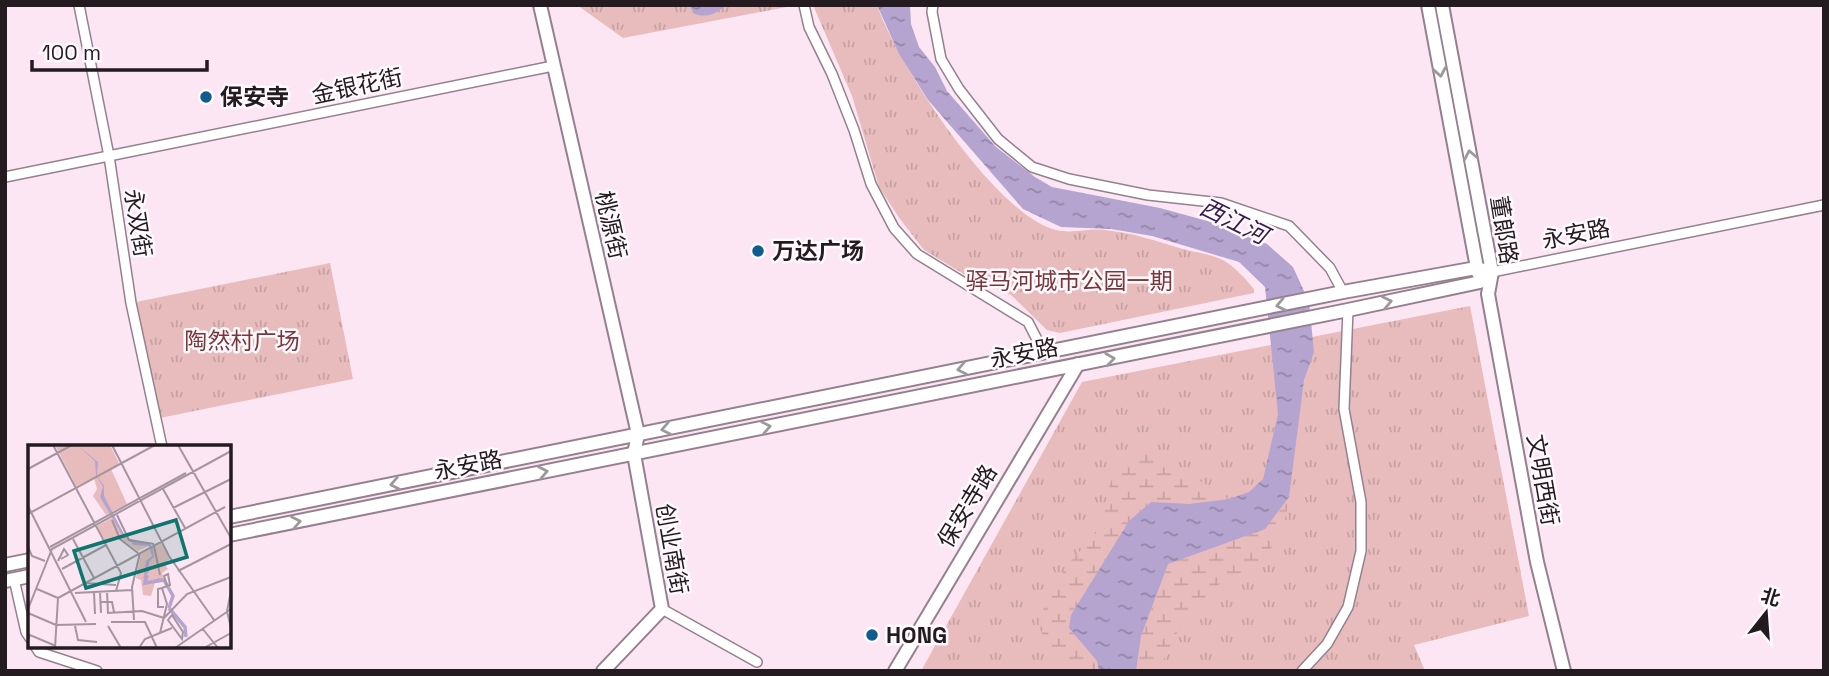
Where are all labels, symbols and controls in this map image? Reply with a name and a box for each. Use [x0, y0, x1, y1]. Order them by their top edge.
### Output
scale bar [32, 28, 206, 72]
text: 100 m [42, 39, 101, 66]
street label: 金银花街 [309, 62, 405, 110]
one-way arrow [1432, 66, 1447, 78]
place label: 保安寺 [220, 82, 289, 112]
marker: 保安寺 [198, 89, 214, 105]
one-way arrow [1463, 149, 1478, 161]
street label: 永双街 [118, 187, 158, 259]
street label: 桃源街 [589, 188, 633, 262]
water label: 西江河 [1195, 191, 1277, 252]
street label: 董郞路 [1484, 194, 1524, 266]
street label: 永安路 [1539, 213, 1613, 255]
place label: 万达广场 [772, 236, 864, 266]
marker: 万达广场 [750, 243, 766, 259]
park label: 驿马河城市公园一期 [966, 266, 1173, 296]
one-way arrow [1381, 296, 1393, 310]
one-way arrow [1275, 297, 1287, 312]
park label: 陶然村广场 [185, 326, 300, 356]
street label: 永安路 [987, 332, 1061, 374]
one-way arrow [1104, 352, 1115, 367]
one-way arrow [956, 361, 968, 376]
one-way arrow [660, 420, 672, 435]
one-way arrow [760, 420, 772, 435]
street label: 文明西街 [1520, 432, 1566, 528]
street label: 永安路 [431, 444, 505, 486]
inset map [28, 445, 231, 648]
street label: 保安寺路 [930, 459, 1004, 553]
one-way arrow [537, 465, 549, 480]
one-way arrow [389, 475, 401, 490]
street label: 创业南街 [649, 501, 695, 597]
one-way arrow [290, 515, 302, 530]
north arrow [1731, 578, 1801, 648]
text: 北 [1758, 582, 1784, 612]
place label: HONG [886, 620, 947, 650]
marker: HONG [864, 627, 880, 643]

